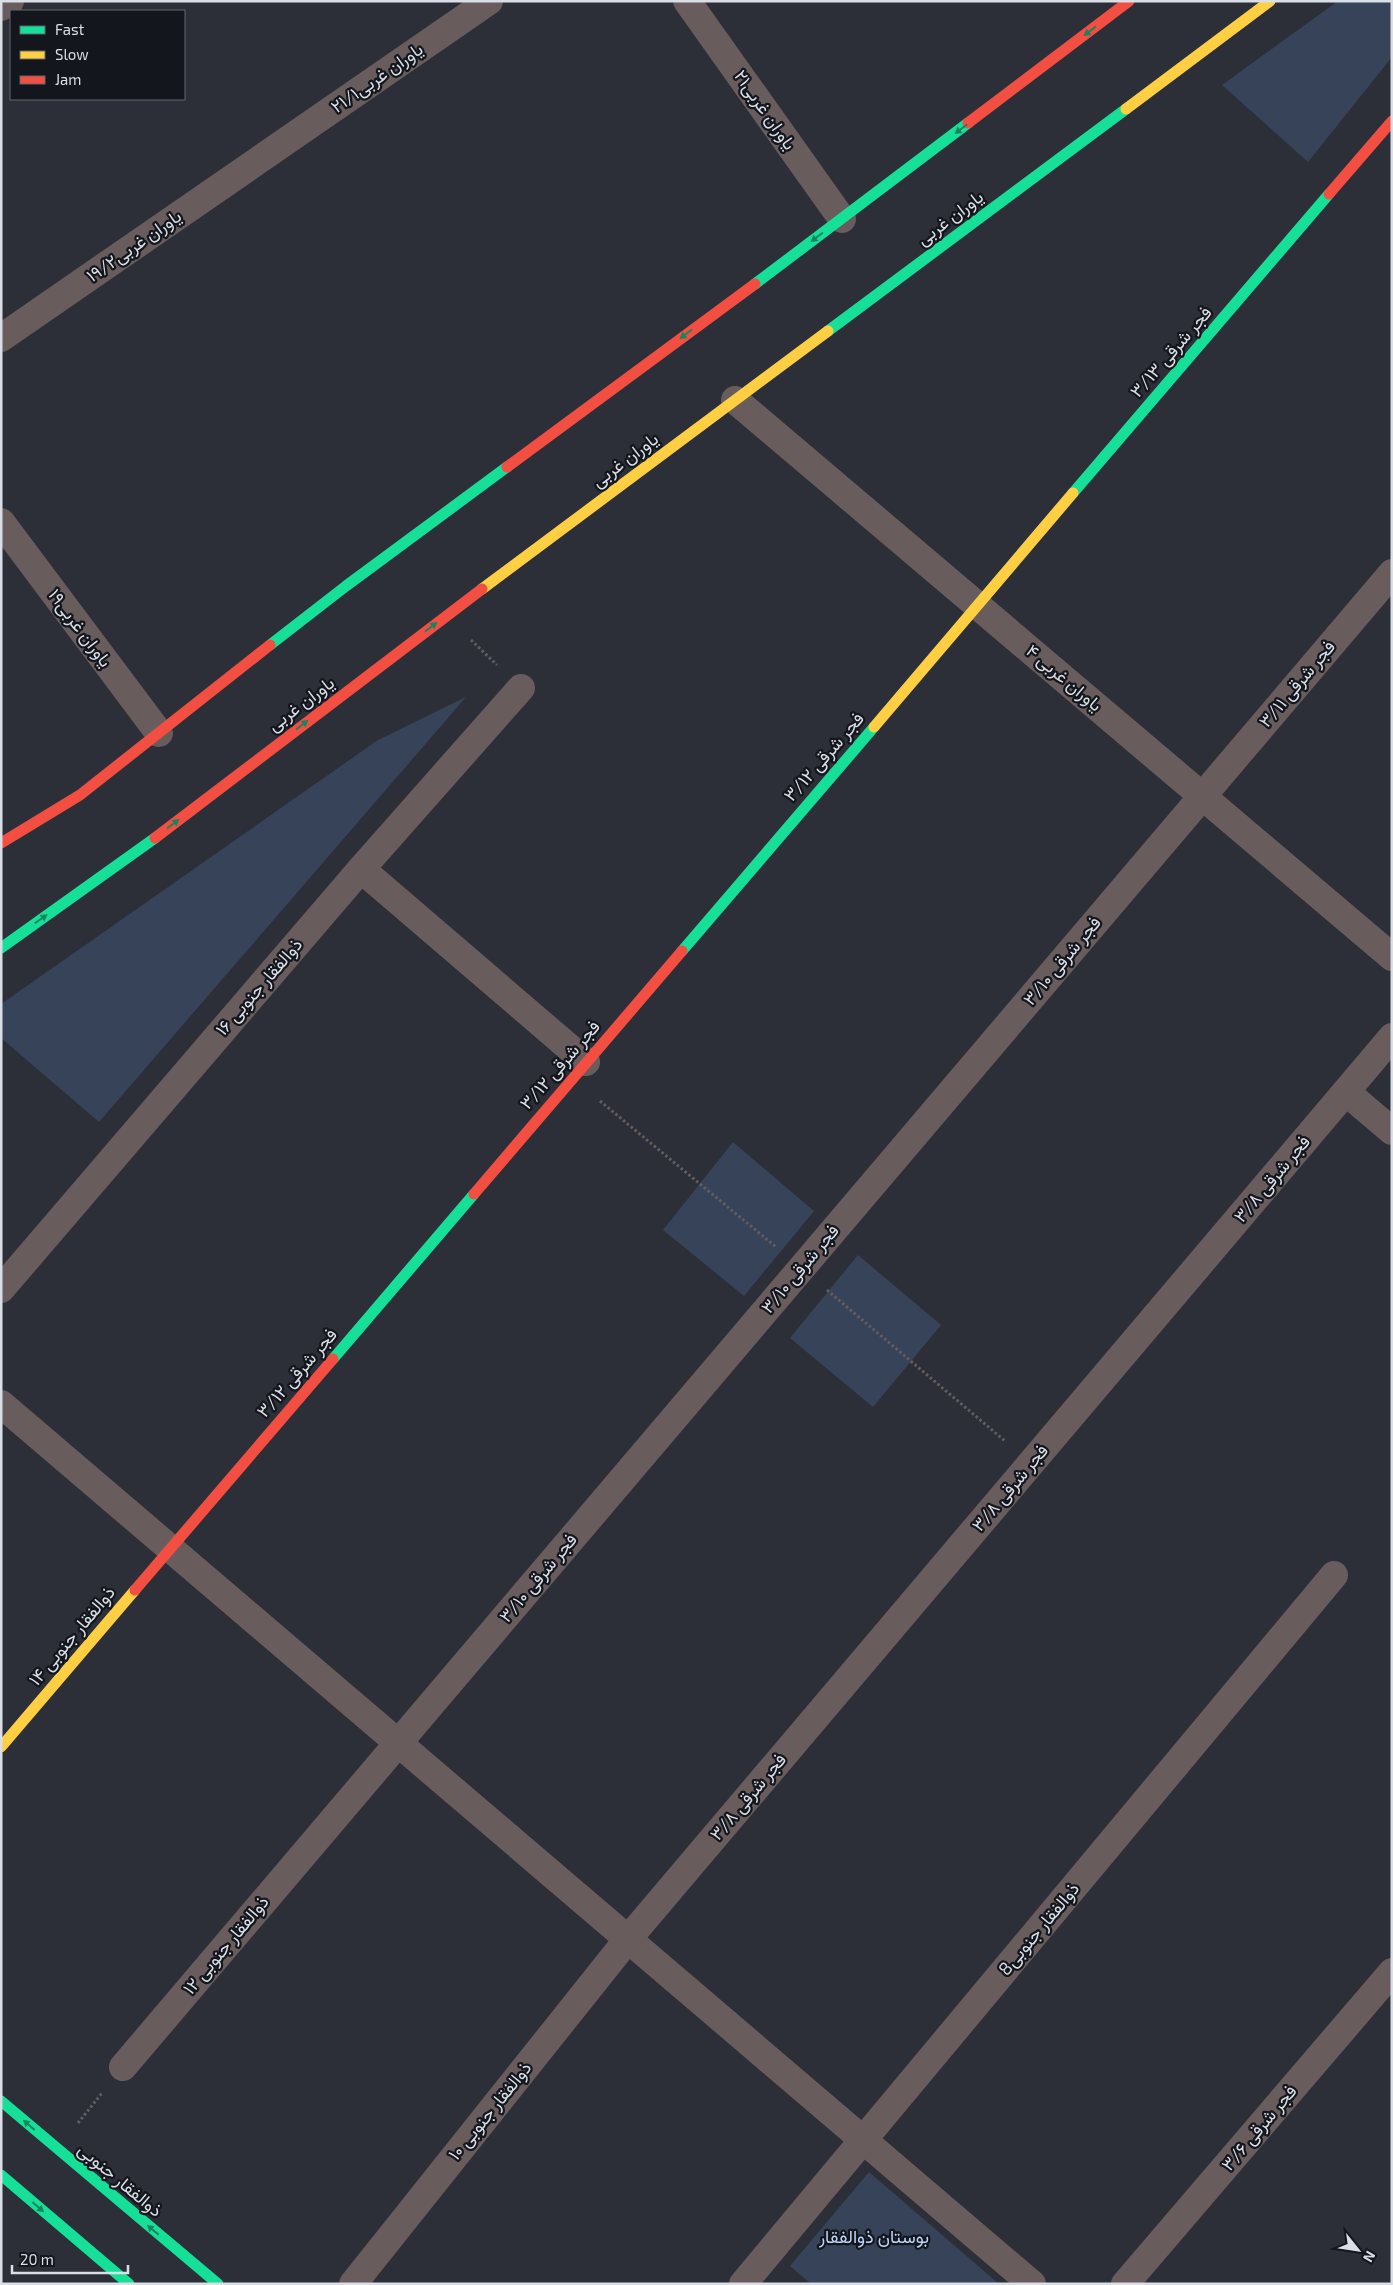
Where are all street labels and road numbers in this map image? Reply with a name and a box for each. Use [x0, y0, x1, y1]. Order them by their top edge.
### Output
street label: یاوران غربی۲۱/۱ [326, 37, 427, 118]
street label: یاوران غربی۲۱ [729, 65, 801, 154]
street label: یاوران غربی [912, 185, 988, 250]
street label: یاوران غربی۱۹/۲ [82, 204, 186, 287]
street label: ۳/۱۳ فجر شرقی [1125, 301, 1217, 402]
street label: یاوران غربی [587, 427, 663, 492]
street label: یاوران غربی۱۹ [44, 584, 117, 671]
street label: ۳/۱۱ فجر شرقی [1253, 635, 1340, 732]
street label: ۴ یاوران غربی [1021, 639, 1107, 716]
street label: یاوران غربی [263, 671, 339, 736]
street label: ۳/۱۲ فجر شرقی [779, 707, 869, 806]
street label: ۳/۱۰ فجر شرقی [1018, 911, 1106, 1010]
street label: ۱۶ ذوالفقار جنوبی [210, 933, 307, 1040]
street label: ۳/۱۲ فجر شرقی [515, 1015, 605, 1114]
street label: ۳/۸ فجر شرقی [1228, 1130, 1315, 1227]
street label: ۳/۱۰ فجر شرقی [756, 1219, 844, 1318]
street label: ۳/۱۲ فجر شرقی [252, 1323, 342, 1422]
street label: ۳/۸ فجر شرقی [966, 1439, 1053, 1536]
street label: ۳/۱۰ فجر شرقی [494, 1528, 582, 1627]
street label: ۱۴ ذوالفقار جنوبی [23, 1581, 120, 1690]
street label: ۳/۸ فجر شرقی [704, 1748, 791, 1845]
street label: 8ذوالفقار جنوبی [993, 1877, 1084, 1980]
street label: ۱۲ ذوالفقار جنوبی [178, 1890, 274, 1999]
street label: ۱۰ ذوالفقار جنوبی [443, 2057, 536, 2165]
street label: ۳/۶ فجر شرقی [1216, 2080, 1301, 2175]
street label: ذوالفقار جنوبی [73, 2138, 167, 2222]

